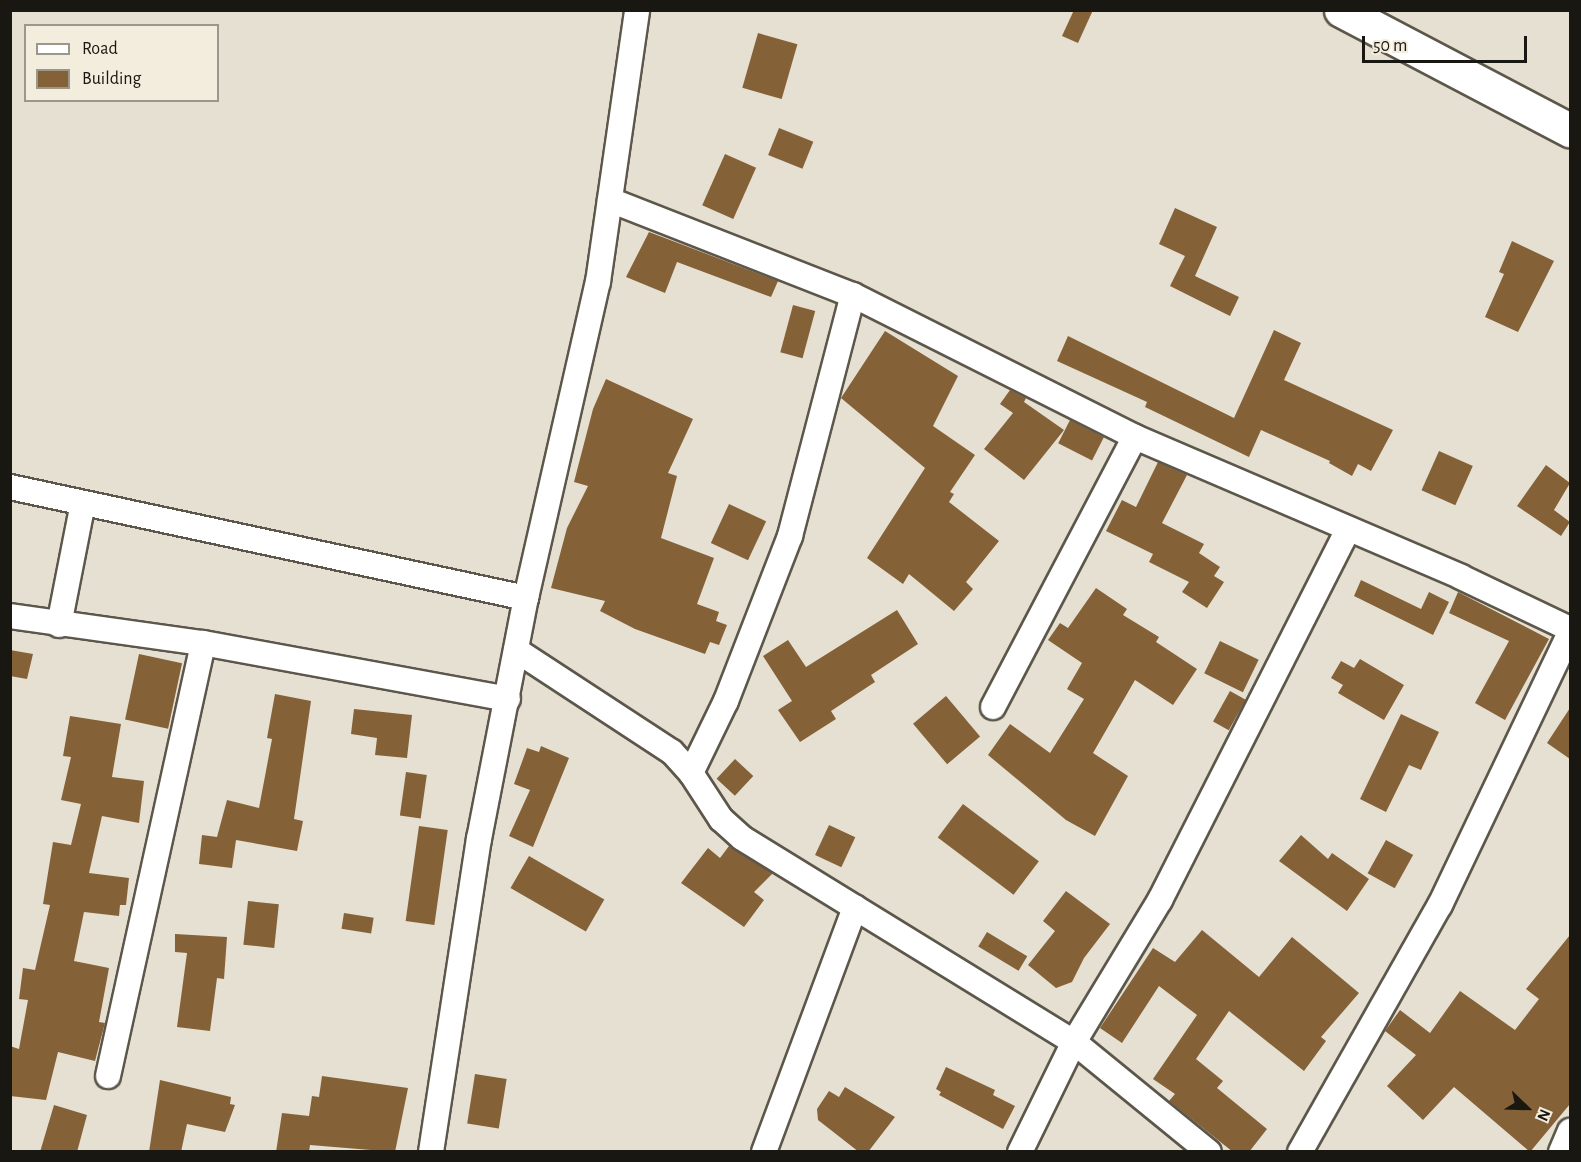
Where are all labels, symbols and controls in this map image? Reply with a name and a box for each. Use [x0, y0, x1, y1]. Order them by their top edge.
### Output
legend [24, 24, 219, 102]
scale bar [1365, 24, 1530, 62]
text: 50 m [1373, 37, 1407, 55]
text: Road [82, 40, 118, 58]
text: Building [82, 70, 141, 88]
north arrow [1497, 1078, 1557, 1138]
text: N [1534, 1107, 1553, 1123]

